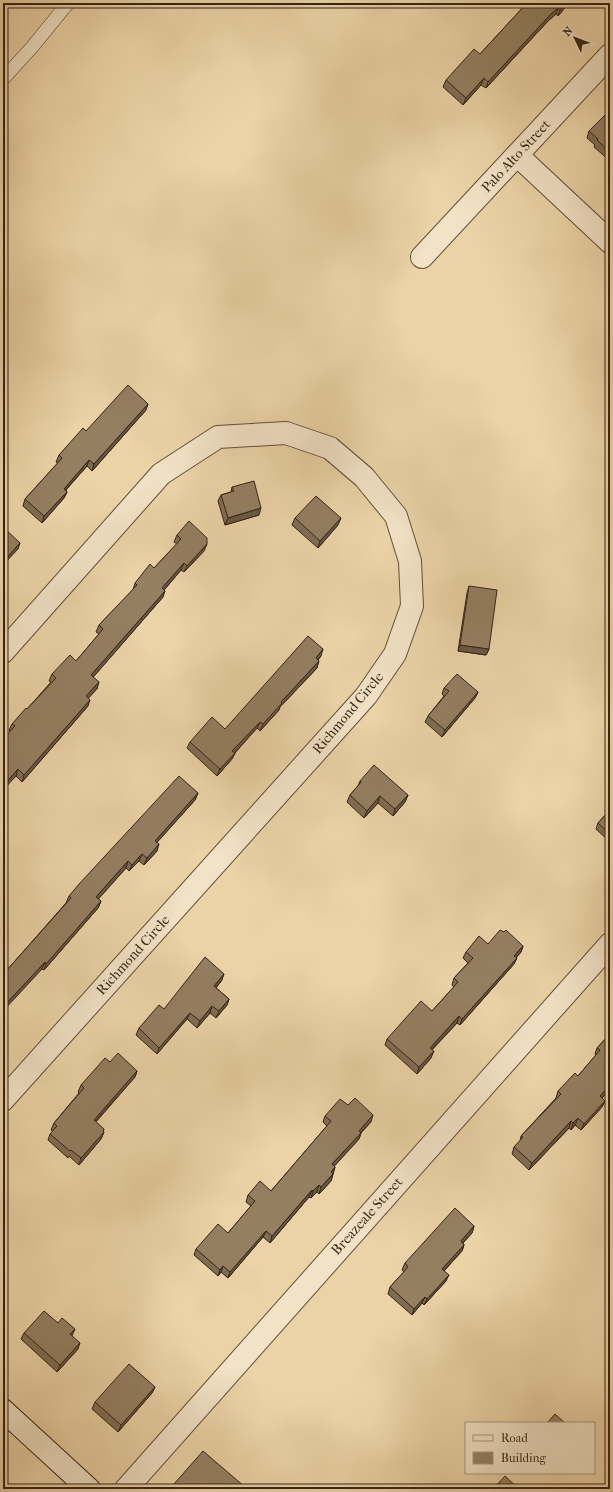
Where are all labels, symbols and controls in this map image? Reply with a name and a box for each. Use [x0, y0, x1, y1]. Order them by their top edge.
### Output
north arrow [555, 18, 595, 58]
text: N [560, 24, 576, 39]
street label: Palo Alto Street [478, 116, 554, 196]
street label: Richmond Circle [309, 669, 387, 757]
street label: Richmond Circle [93, 911, 173, 998]
street label: Breazeale Street [328, 1174, 406, 1258]
legend [465, 1422, 595, 1474]
text: Road [501, 1431, 528, 1445]
text: Building [501, 1451, 546, 1465]

